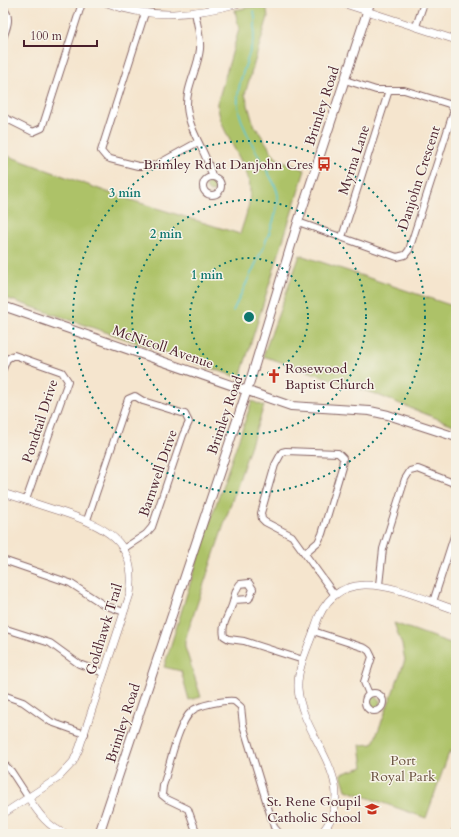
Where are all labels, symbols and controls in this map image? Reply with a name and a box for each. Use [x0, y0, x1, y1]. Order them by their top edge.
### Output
scale bar [24, 22, 97, 48]
text: 100 m [30, 28, 63, 44]
street label: Brimley Road [300, 63, 344, 148]
street label: Myrna Lane [334, 123, 374, 197]
street label: Danjohn Crescent [393, 123, 445, 232]
place label: Brimley Rd at Danjohn Cres [143, 155, 313, 174]
bus stop icon: Brimley Rd at Danjohn Cres [316, 156, 332, 172]
text: 3 min [109, 185, 141, 201]
text: 2 min [150, 226, 182, 242]
text: 1 min [191, 267, 223, 283]
centre of rings [242, 310, 256, 324]
street label: McNicoll Avenue [110, 321, 216, 373]
place label: Rosewood Baptist Church [285, 359, 375, 394]
church icon: Rosewood Baptist Church [266, 368, 282, 384]
street label: Brimley Road [203, 373, 248, 457]
street label: Pondtail Drive [18, 377, 62, 465]
street label: Barnwell Drive [134, 427, 182, 519]
street label: Goldhawk Trail [81, 580, 127, 677]
street label: Brimley Road [101, 680, 145, 765]
park label: Port Royal Park [371, 751, 436, 786]
place label: St. Rene Goupil Catholic School [267, 792, 361, 827]
school or university icon: St. Rene Goupil Catholic School [364, 801, 380, 817]

